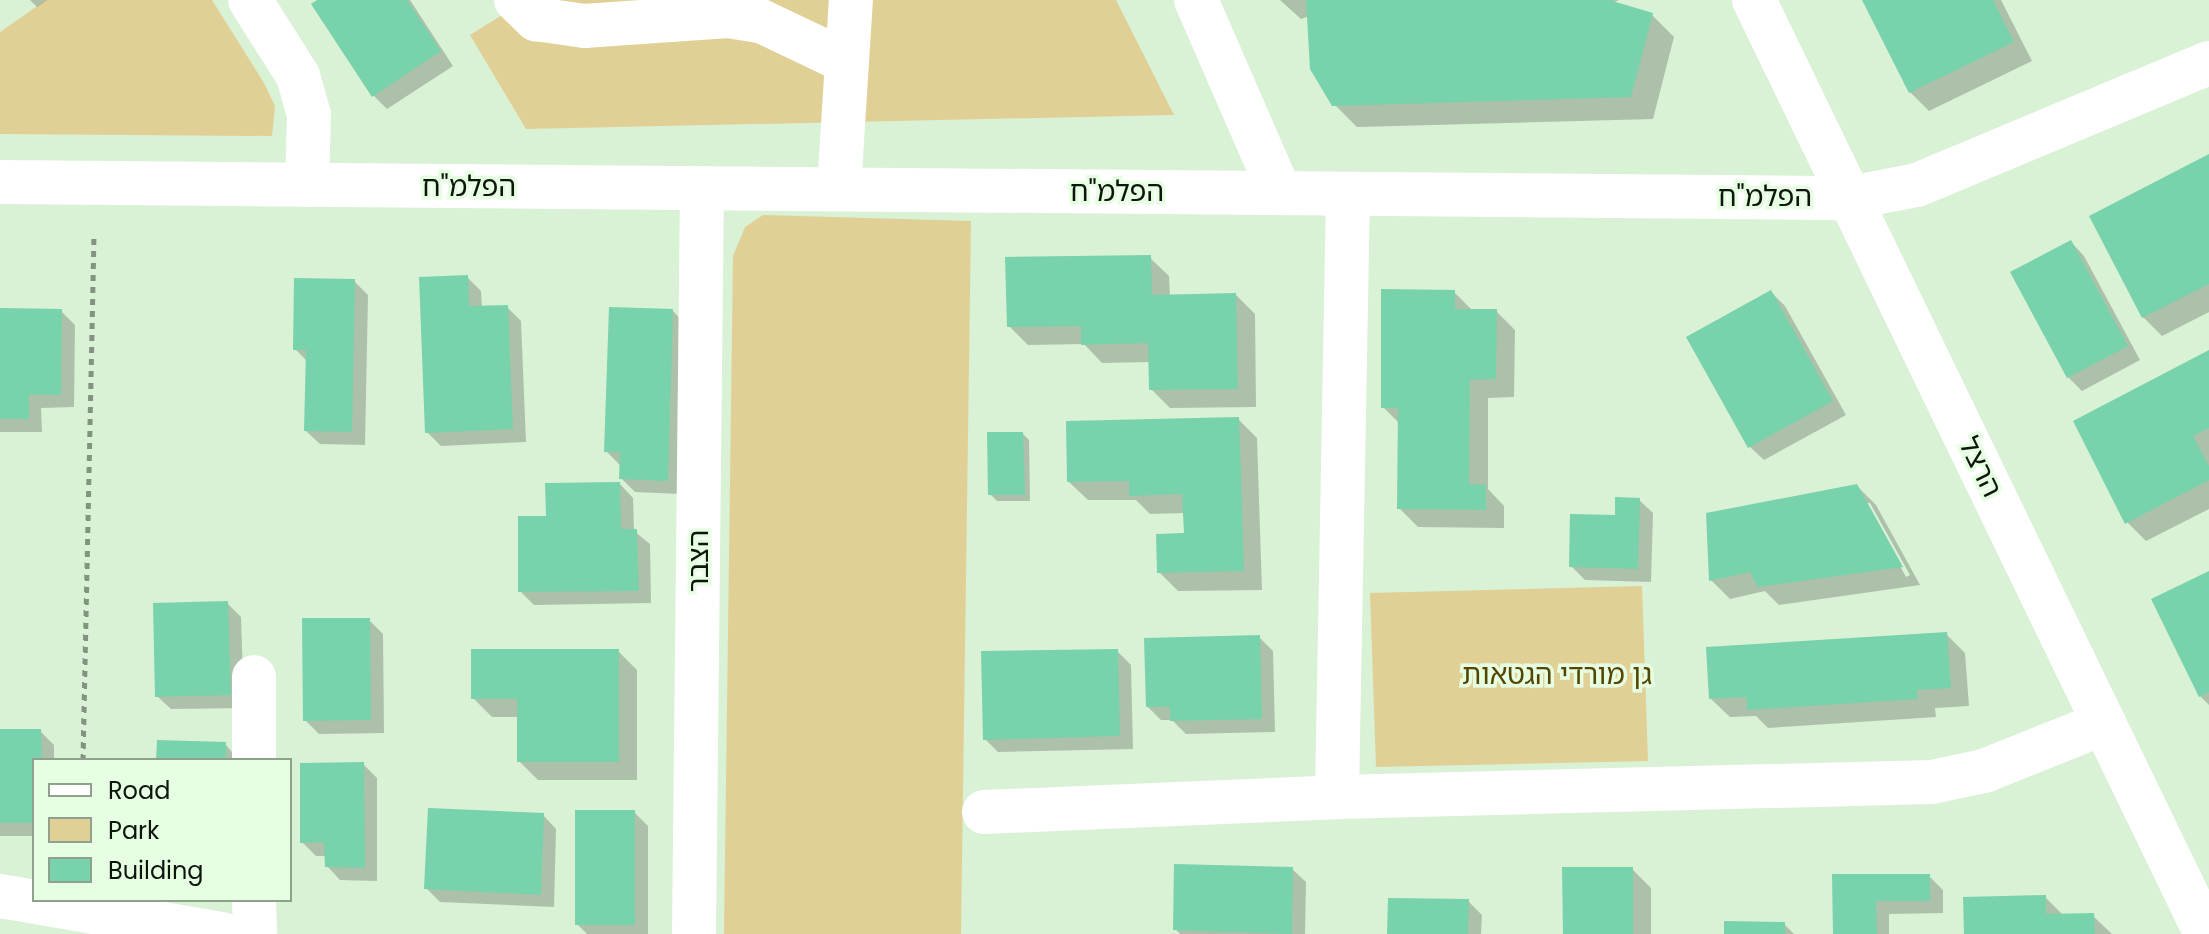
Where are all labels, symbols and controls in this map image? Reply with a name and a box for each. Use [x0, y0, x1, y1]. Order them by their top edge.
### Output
street label: הפלמ"ח [422, 170, 516, 204]
street label: הפלמ"ח [1070, 175, 1164, 209]
street label: הפלמ"ח [1718, 180, 1812, 214]
street label: הרצל [1951, 432, 2009, 502]
street label: הצבר [682, 530, 716, 592]
park label: גן מורדי הגטאות [1462, 658, 1652, 692]
legend [32, 758, 292, 902]
text: Road [108, 774, 170, 807]
text: Park [108, 814, 159, 847]
text: Building [108, 854, 204, 887]

